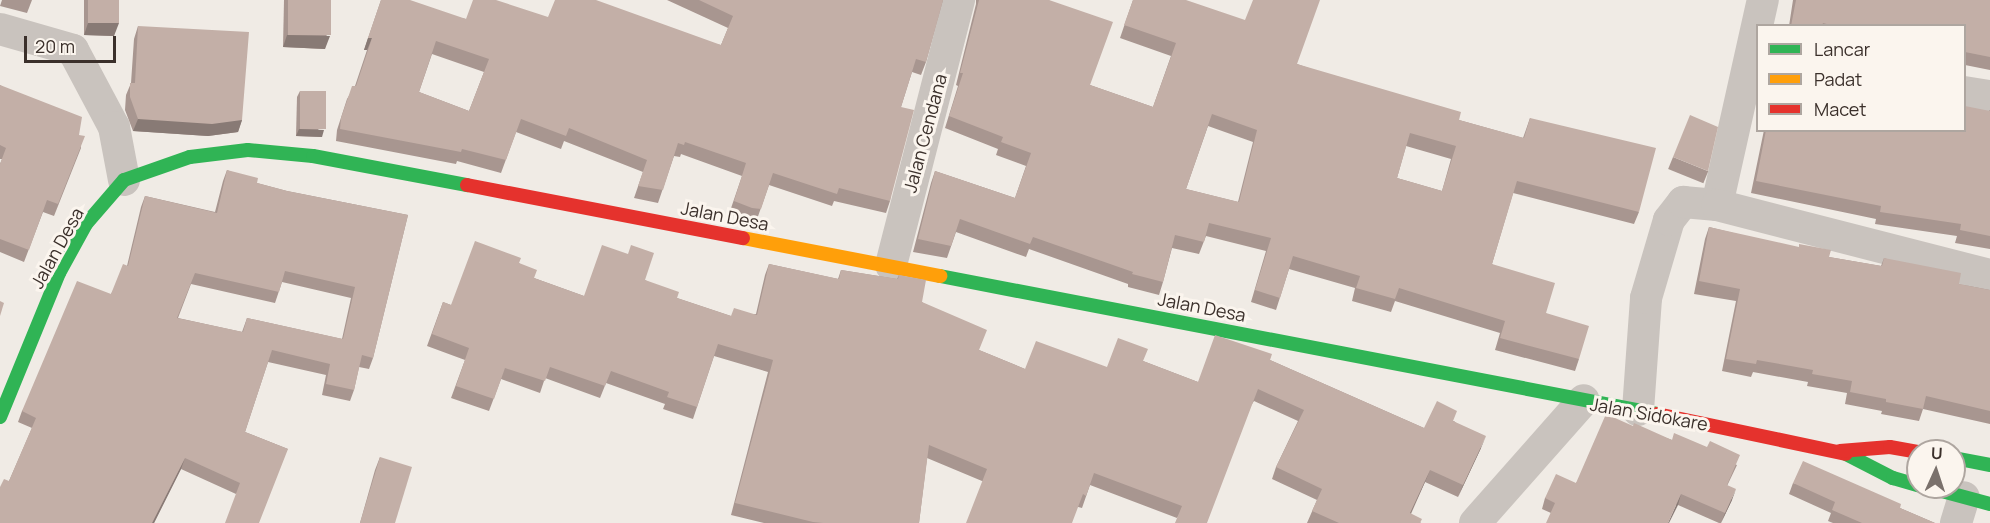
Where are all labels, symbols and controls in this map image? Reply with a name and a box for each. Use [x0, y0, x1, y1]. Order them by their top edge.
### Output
scale bar [27, 24, 118, 62]
legend [1756, 24, 1966, 132]
text: 20 m [35, 34, 75, 58]
text: Lancar [1814, 37, 1870, 61]
text: Padat [1814, 67, 1862, 91]
street label: Jalan Cendana [899, 71, 951, 195]
text: Macet [1814, 97, 1867, 121]
street label: Jalan Desa [679, 197, 771, 235]
street label: Jalan Desa [26, 204, 88, 292]
street label: Jalan Desa [1156, 288, 1248, 326]
street label: Jalan Sidokare [1588, 393, 1710, 435]
north arrow [1906, 439, 1966, 499]
text: U [1931, 442, 1943, 464]

